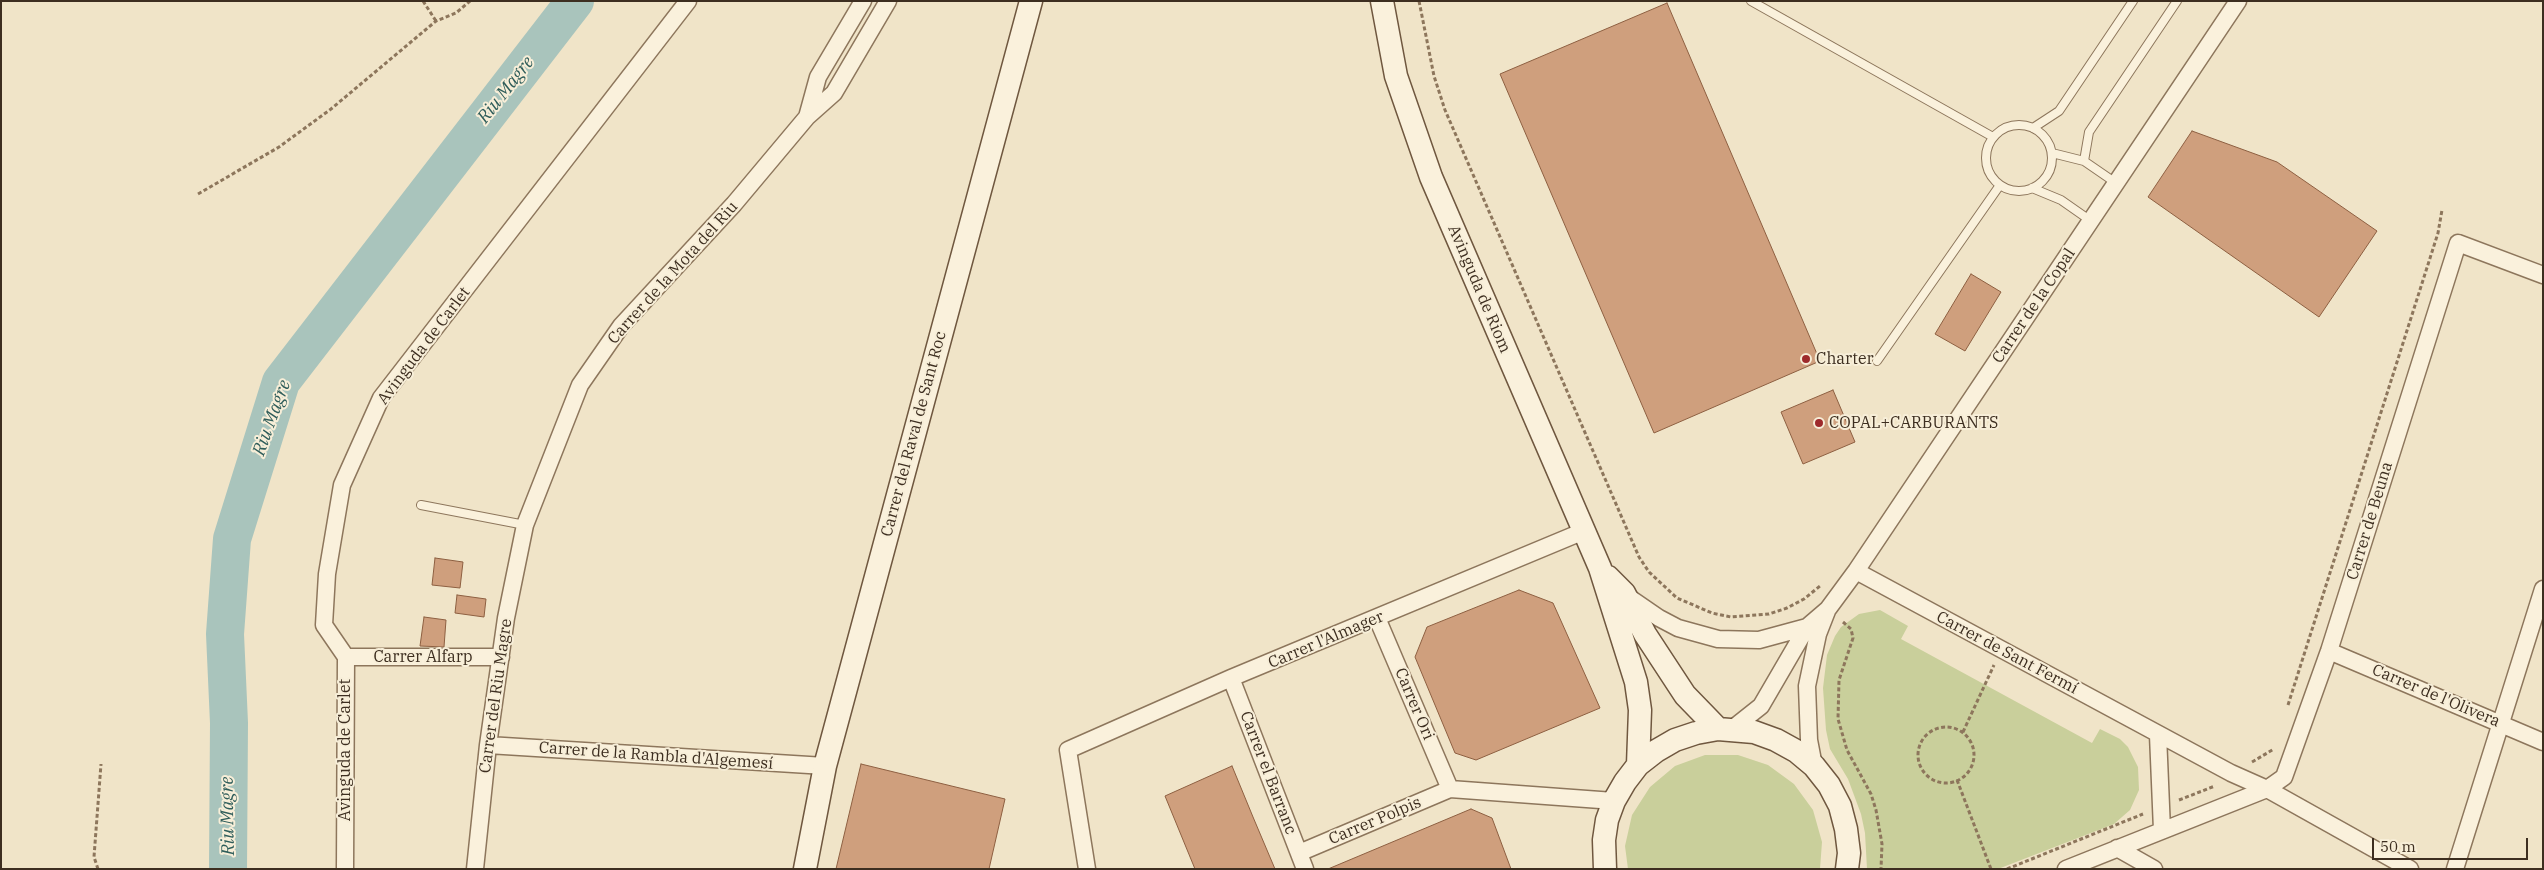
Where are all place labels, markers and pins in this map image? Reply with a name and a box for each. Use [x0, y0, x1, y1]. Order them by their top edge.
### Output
place label: Charter [1816, 349, 1874, 369]
marker: Charter [1800, 353, 1812, 365]
place label: COPAL+CARBURANTS [1829, 413, 1998, 433]
marker: COPAL+CARBURANTS [1813, 417, 1825, 429]

